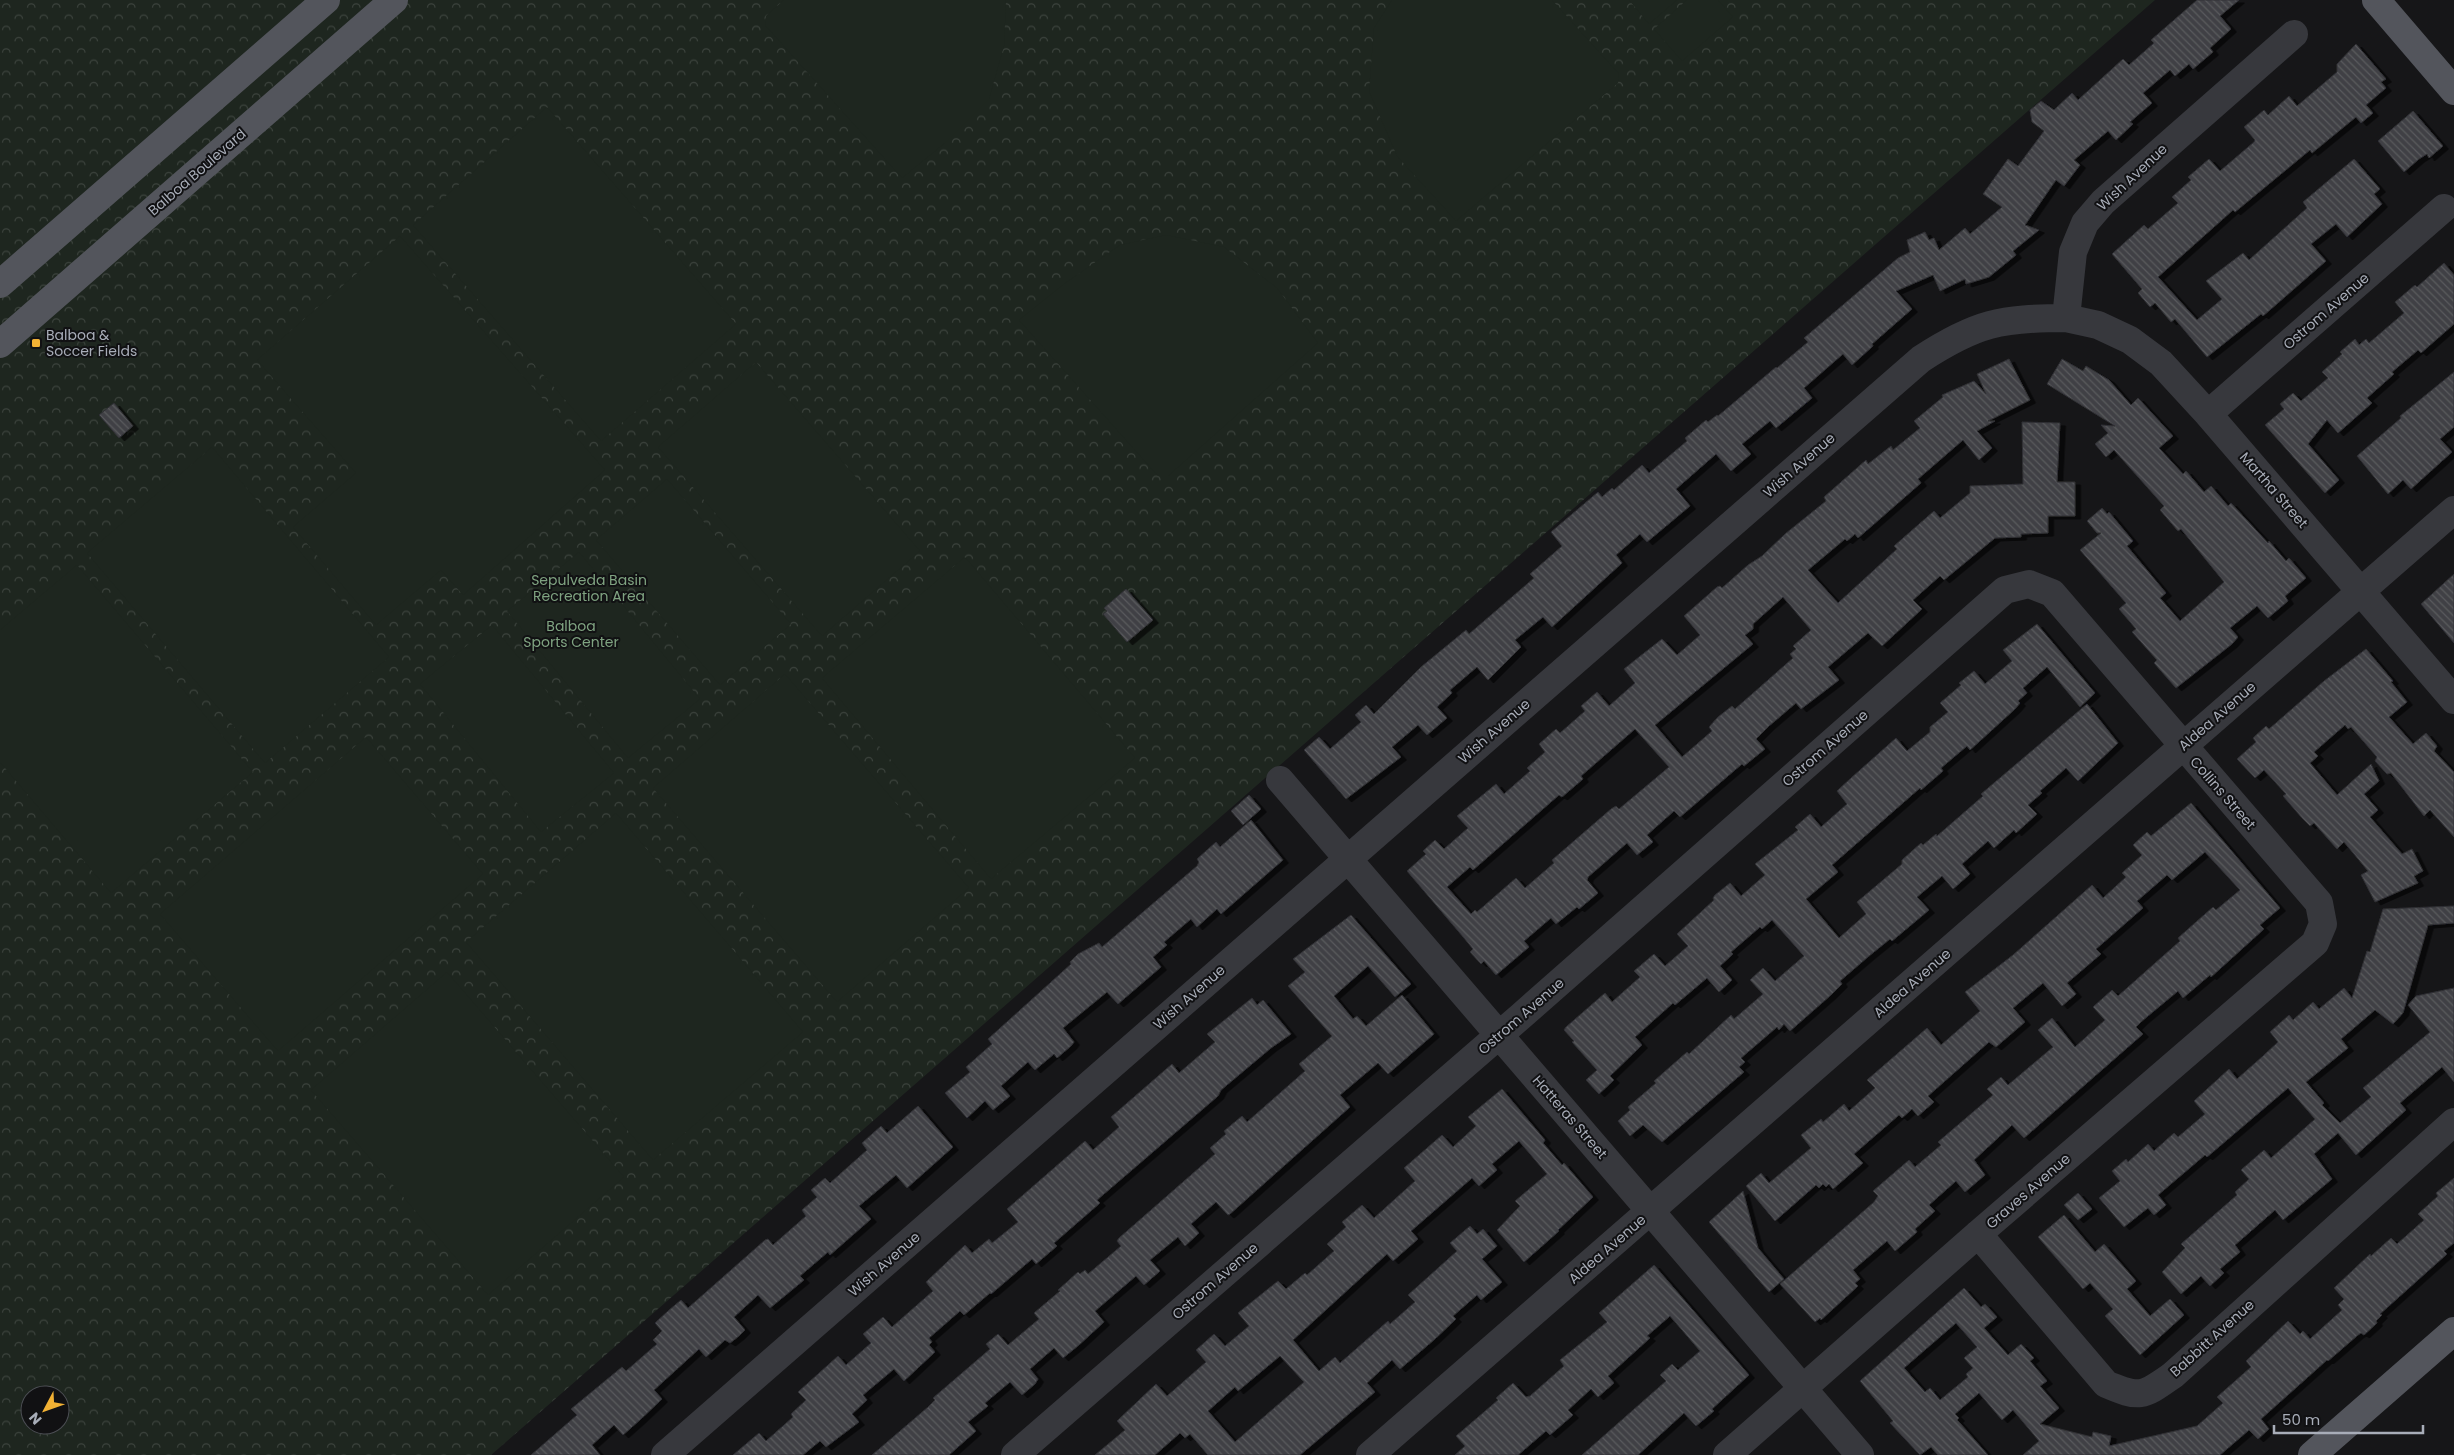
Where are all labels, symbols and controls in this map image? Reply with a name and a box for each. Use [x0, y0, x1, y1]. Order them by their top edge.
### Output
street label: Balboa Boulevard [144, 124, 250, 220]
street label: Wish Avenue [2092, 139, 2172, 215]
street label: Ostrom Avenue [2279, 268, 2374, 354]
place label: Balboa & Soccer Fields [46, 325, 137, 361]
marker: Balboa & Soccer Fields [30, 337, 42, 349]
street label: Wish Avenue [1759, 428, 1840, 502]
street label: Martha Street [2235, 448, 2313, 532]
park label: Sepulveda Basin Recreation Area [531, 570, 647, 606]
park label: Balboa Sports Center [523, 616, 619, 652]
street label: Aldea Avenue [2174, 676, 2260, 755]
street label: Wish Avenue [1454, 694, 1535, 768]
street label: Ostrom Avenue [1778, 705, 1873, 791]
street label: Collins Street [2186, 752, 2260, 834]
street label: Aldea Avenue [1869, 943, 1955, 1022]
street label: Wish Avenue [1149, 960, 1230, 1034]
street label: Ostrom Avenue [1474, 973, 1569, 1059]
street label: Hatteras Street [1528, 1071, 1612, 1163]
street label: Graves Avenue [1982, 1149, 2075, 1233]
street label: Aldea Avenue [1564, 1209, 1650, 1288]
street label: Wish Avenue [844, 1227, 925, 1301]
street label: Ostrom Avenue [1168, 1238, 1263, 1324]
street label: Babbitt Avenue [2166, 1295, 2259, 1381]
north arrow [20, 1385, 70, 1435]
scale bar [2274, 1402, 2423, 1434]
text: N [24, 1408, 46, 1429]
text: 50 m [2282, 1409, 2320, 1430]

